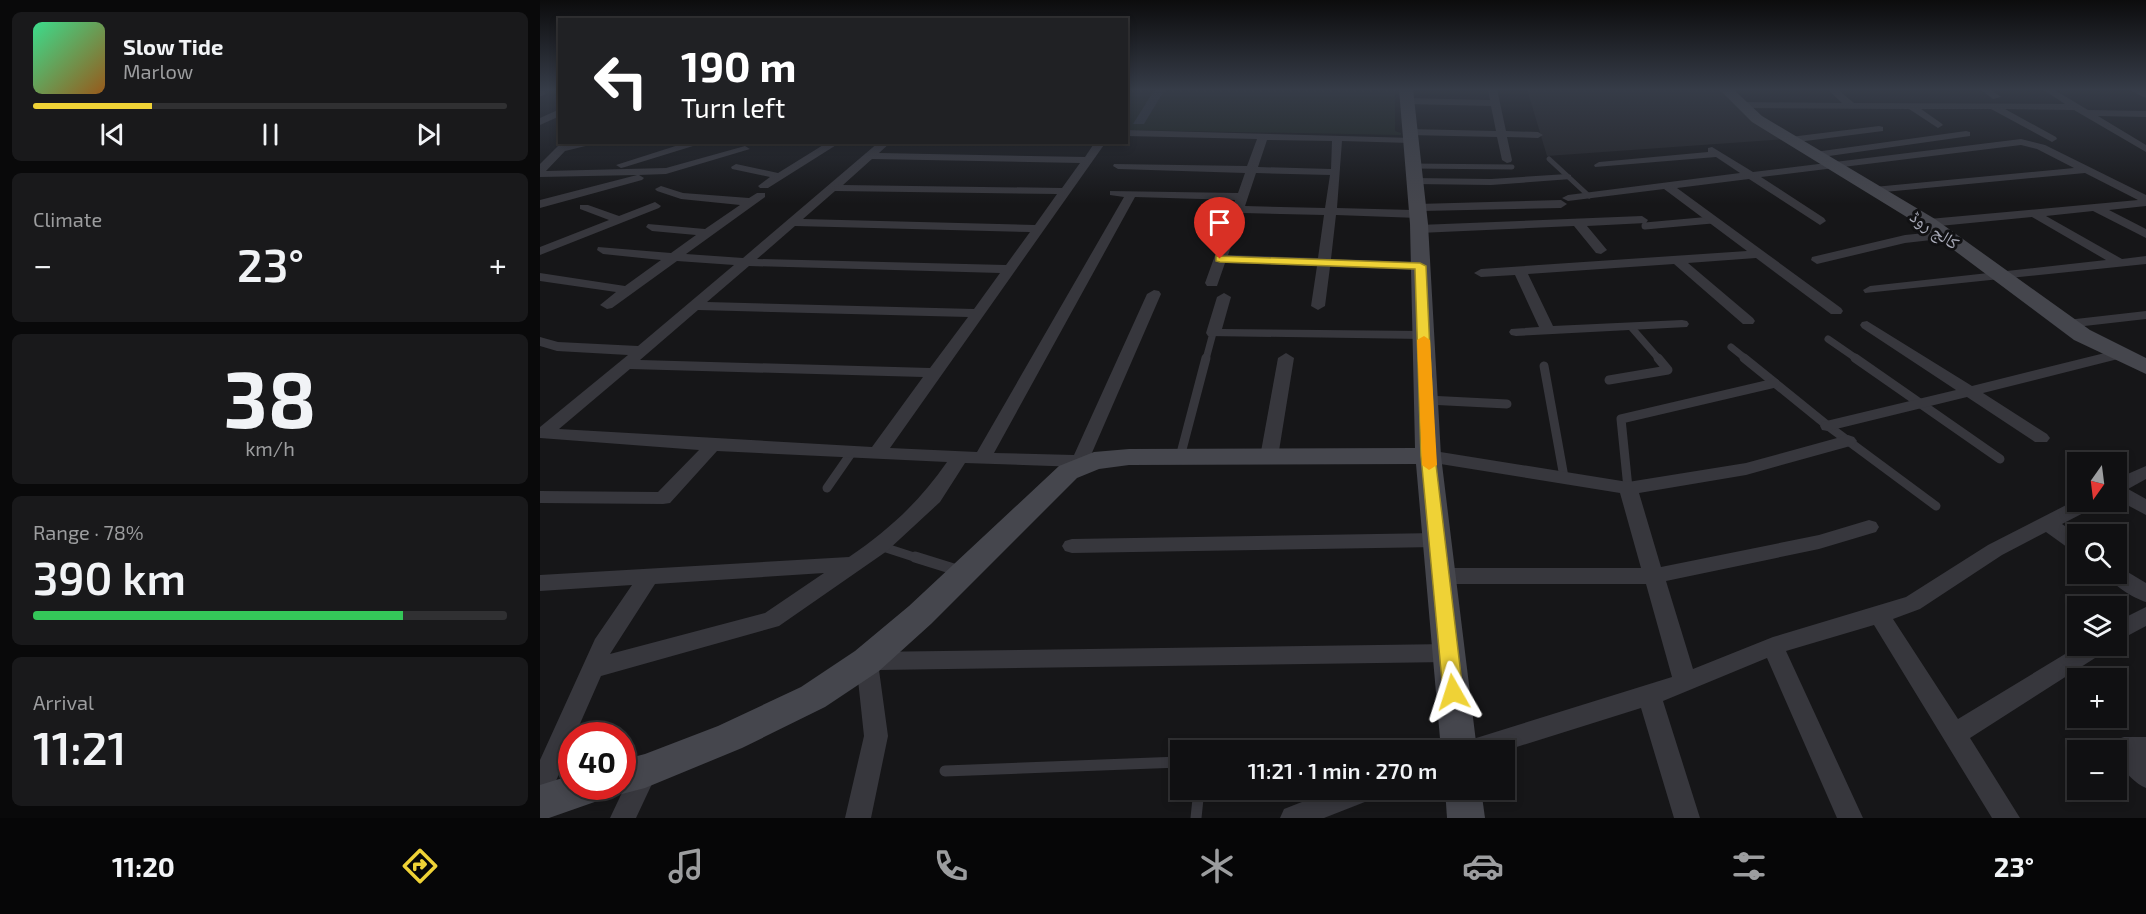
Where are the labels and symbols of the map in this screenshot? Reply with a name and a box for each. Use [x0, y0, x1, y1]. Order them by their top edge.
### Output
pin [1194, 197, 1245, 259]
street label: کالج روڈ [1905, 205, 1964, 255]
north arrow [2067, 452, 2127, 512]
position arrow [1421, 660, 1485, 724]
speed limit sign: 40 [558, 722, 636, 800]

